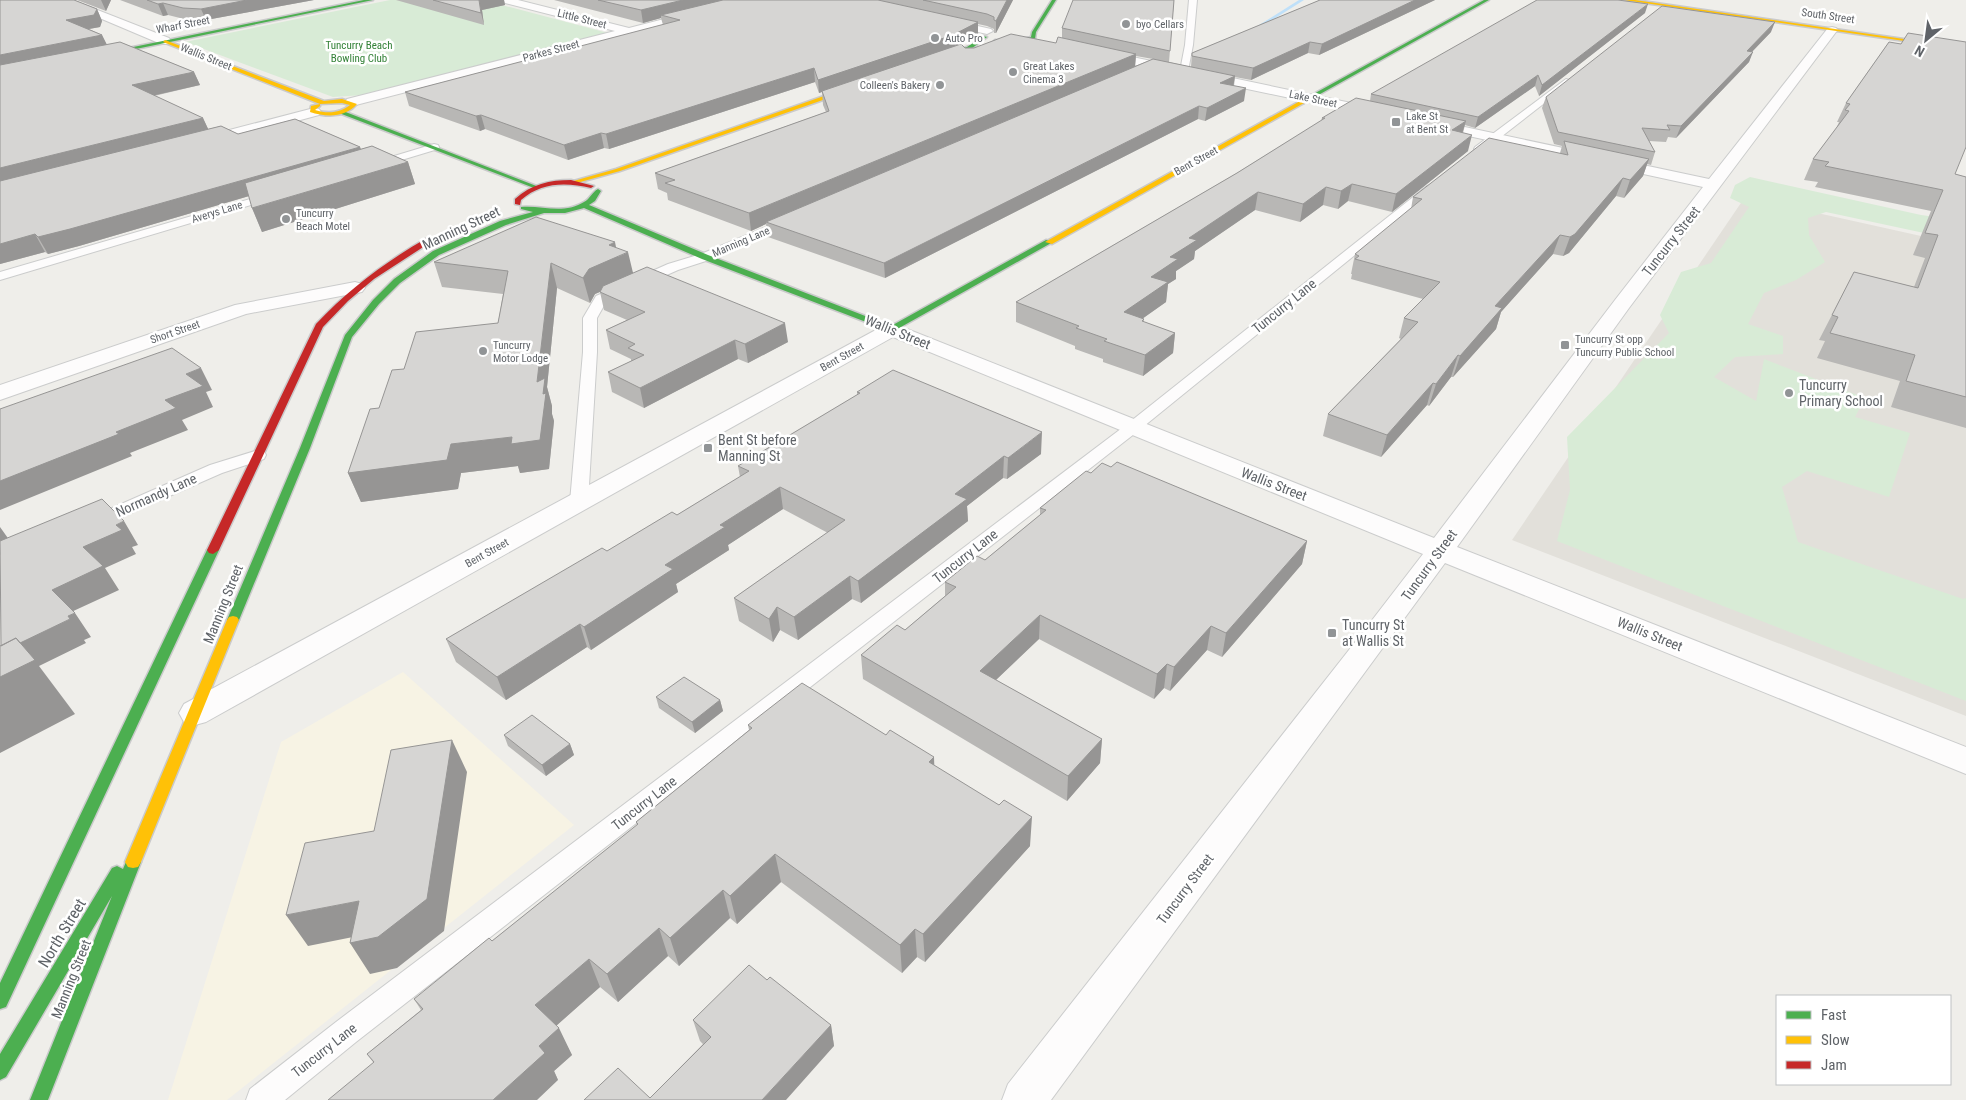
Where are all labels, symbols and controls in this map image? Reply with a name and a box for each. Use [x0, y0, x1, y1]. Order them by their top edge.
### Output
street label: South Street [1801, 6, 1855, 26]
street label: Little Street [556, 7, 608, 31]
street label: Wharf Street [155, 13, 211, 37]
north arrow [1901, 15, 1951, 65]
marker: byo Cellars [1120, 18, 1132, 30]
place label: byo Cellars [1136, 18, 1184, 31]
marker: Auto Pro [929, 32, 941, 44]
place label: Auto Pro [945, 32, 983, 45]
street label: Parkes Street [521, 37, 581, 65]
park label: Tuncurry Beach Bowling Club [326, 39, 393, 65]
street label: Wallis Street [178, 41, 234, 73]
text: N [1912, 42, 1927, 60]
place label: Great Lakes Cinema 3 [1023, 60, 1074, 86]
marker: Great Lakes Cinema 3 [1007, 66, 1019, 78]
place label: Colleen's Bakery [860, 79, 930, 92]
marker: Colleen's Bakery [934, 79, 946, 91]
street label: Lake Street [1288, 88, 1338, 110]
place label: Lake St at Bent St [1406, 110, 1448, 136]
marker: Lake St at Bent St [1390, 116, 1402, 128]
street label: Bent Street [1172, 144, 1220, 178]
street label: Averys Lane [190, 198, 244, 226]
street label: Manning Street [420, 203, 502, 253]
street label: Tuncurry Street [1639, 203, 1703, 279]
place label: Tuncurry Beach Motel [296, 207, 350, 233]
marker: Tuncurry Beach Motel [280, 213, 292, 225]
street label: Manning Lane [710, 224, 772, 260]
street label: Tuncurry Lane [1249, 275, 1320, 337]
street label: Wallis Street [863, 312, 933, 352]
street label: Short Street [148, 317, 202, 347]
place label: Tuncurry St opp Tuncurry Public School [1575, 333, 1674, 359]
place label: Tuncurry Motor Lodge [493, 339, 548, 365]
marker: Tuncurry St opp Tuncurry Public School [1559, 339, 1571, 351]
street label: Bent Street [818, 340, 866, 374]
marker: Tuncurry Motor Lodge [477, 345, 489, 357]
place label: Tuncurry Primary School [1799, 377, 1883, 409]
marker: Tuncurry Primary School [1783, 387, 1795, 399]
place label: Bent St before Manning St [718, 432, 797, 464]
marker: Bent St before Manning St [702, 442, 714, 454]
street label: Wallis Street [1239, 464, 1309, 504]
street label: Normandy Lane [113, 470, 199, 520]
street label: Tuncurry Lane [929, 525, 1001, 586]
street label: Tuncurry Street [1398, 526, 1460, 604]
street label: Bent Street [463, 536, 511, 570]
street label: Manning Street [200, 562, 246, 646]
street label: Wallis Street [1615, 614, 1685, 654]
place label: Tuncurry St at Wallis St [1342, 617, 1405, 649]
marker: Tuncurry St at Wallis St [1326, 627, 1338, 639]
street label: Tuncurry Lane [608, 772, 680, 833]
street label: Tuncurry Street [1153, 851, 1217, 927]
street label: North Street [34, 895, 90, 971]
street label: Manning Street [48, 937, 94, 1021]
legend [1776, 995, 1951, 1085]
text: Fast [1821, 1006, 1846, 1024]
street label: Tuncurry Lane [288, 1019, 360, 1080]
text: Slow [1821, 1031, 1850, 1049]
text: Jam [1821, 1056, 1847, 1074]

